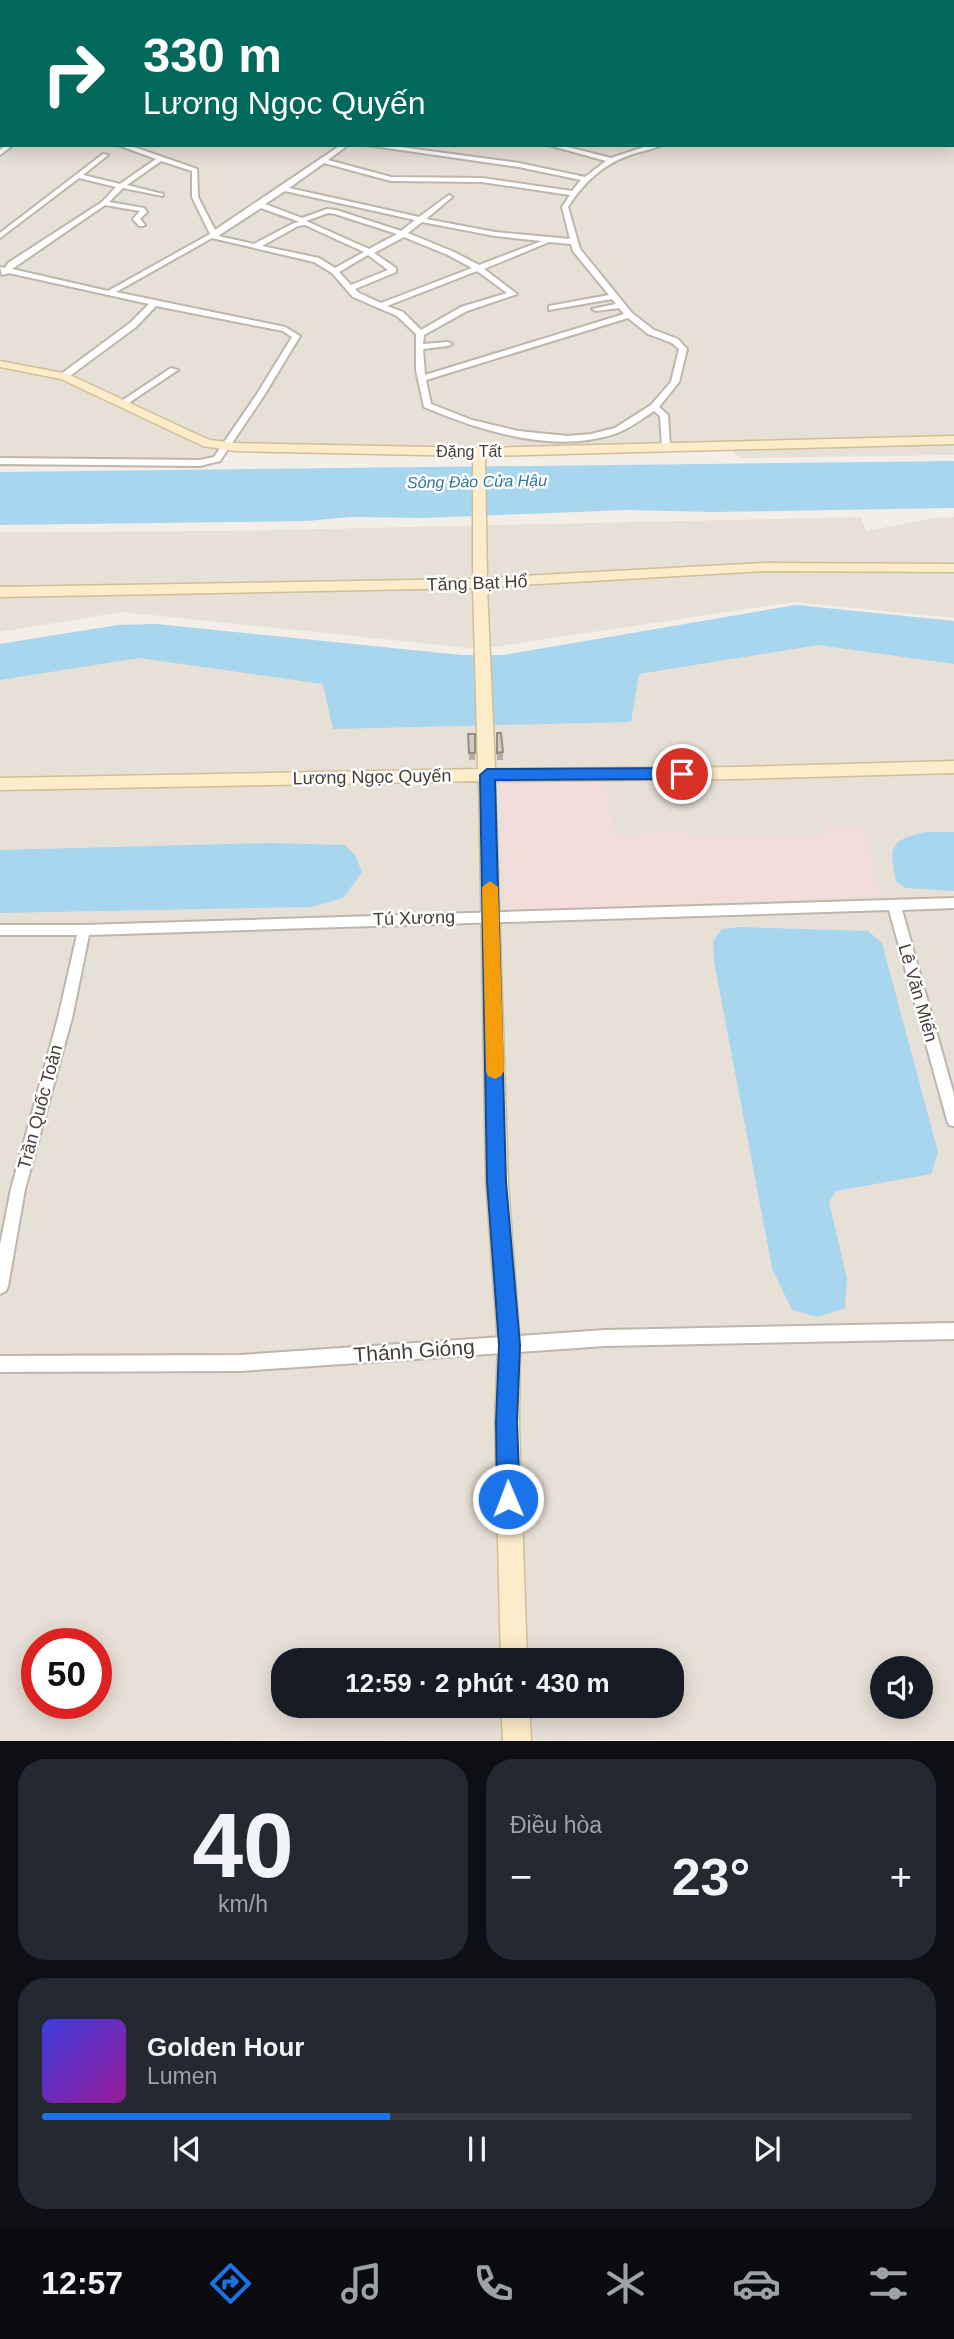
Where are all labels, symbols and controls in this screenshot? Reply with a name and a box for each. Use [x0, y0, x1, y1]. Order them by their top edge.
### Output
icon: right [28, 28, 119, 119]
text: 330 m [143, 28, 282, 82]
text: Lương Ngọc Quyến [143, 85, 426, 121]
street label: Đặng Tất [436, 443, 502, 460]
water label: Sông Đào Cửa Hậu [407, 472, 547, 491]
street label: Tăng Bạt Hổ [426, 571, 528, 595]
pin [652, 744, 712, 804]
icon: arrive [663, 755, 701, 793]
street label: Lương Ngọc Quyến [292, 766, 452, 788]
street label: Tú Xương [373, 907, 455, 929]
street label: Lê Văn Miến [894, 942, 942, 1044]
street label: Trần Quốc Toản [14, 1043, 66, 1171]
street label: Thánh Gióng [353, 1335, 475, 1366]
position arrow [471, 1462, 545, 1536]
speed limit sign: 50 [21, 1628, 112, 1719]
map controls [870, 1656, 933, 1719]
button: sound [870, 1656, 933, 1719]
text: 12:59 · 2 phút · 430 m [345, 1668, 610, 1698]
text: 40 [192, 1795, 294, 1896]
text: Điều hòa [510, 1812, 602, 1838]
text: 23° [672, 1848, 750, 1906]
text: − [510, 1856, 532, 1898]
text: + [890, 1856, 912, 1898]
text: km/h [218, 1891, 268, 1917]
text: Golden Hour [147, 2032, 304, 2062]
text: Lumen [147, 2063, 217, 2089]
icon: previous [168, 2130, 206, 2168]
icon: pause [458, 2130, 496, 2168]
icon: next [748, 2130, 786, 2168]
icon: directions [206, 2259, 255, 2308]
icon: music [337, 2259, 386, 2308]
icon: phone [469, 2259, 518, 2308]
icon: climate [601, 2259, 650, 2308]
icon: car [732, 2259, 781, 2308]
icon: filters [864, 2259, 913, 2308]
text: 12:57 [41, 2265, 123, 2301]

